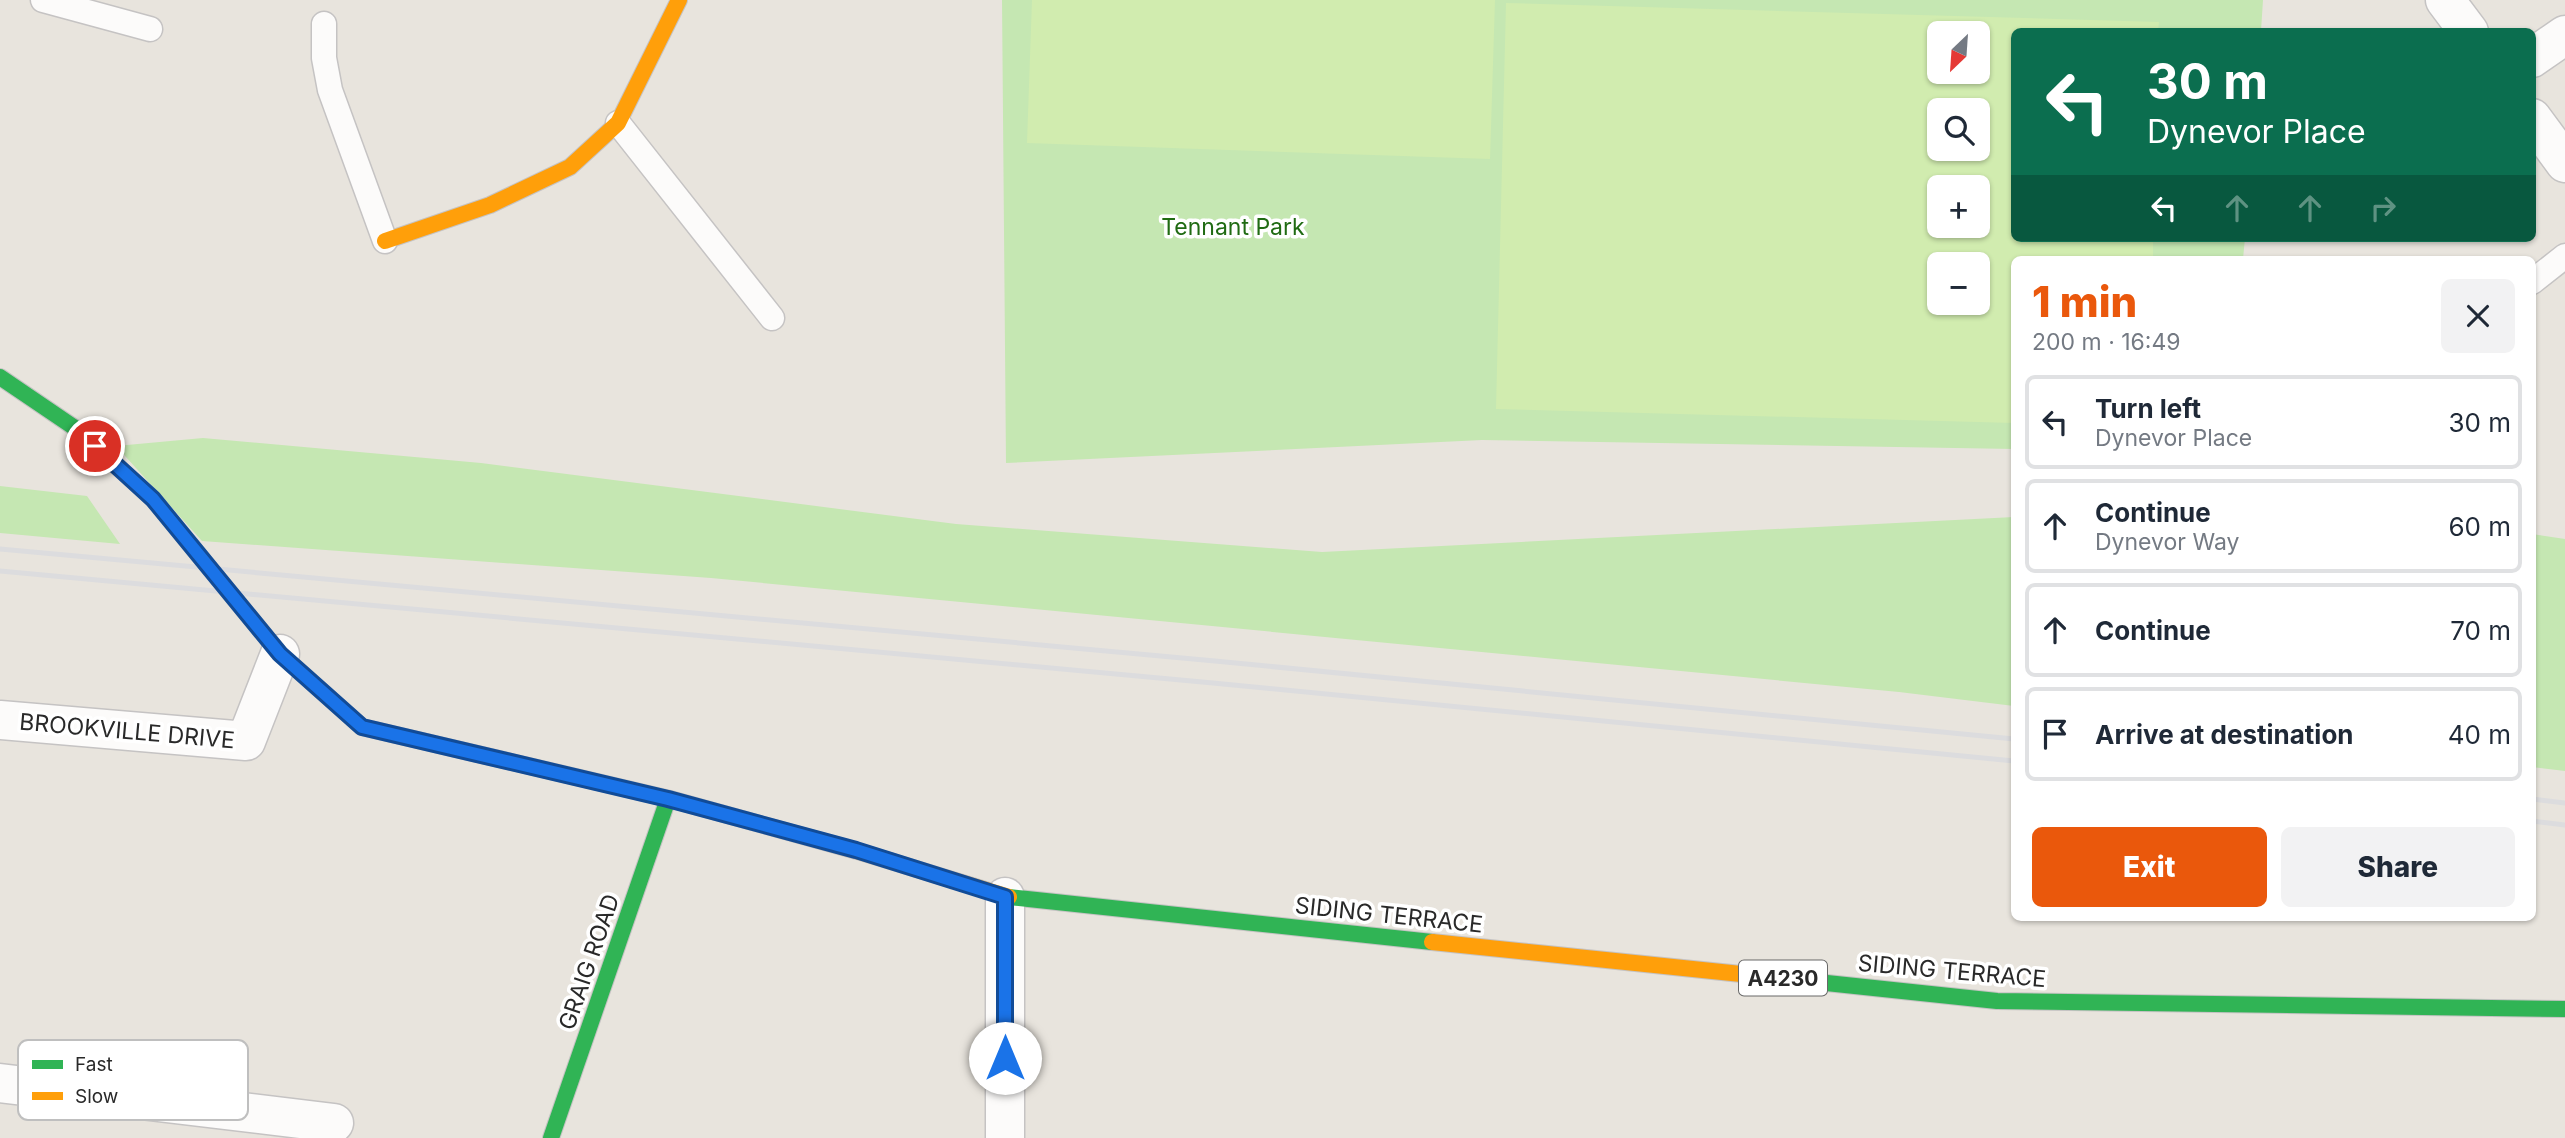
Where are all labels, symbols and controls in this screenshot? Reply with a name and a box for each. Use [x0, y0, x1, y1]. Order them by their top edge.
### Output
north arrow [1927, 21, 1990, 84]
map controls [1927, 21, 1990, 315]
text: 30 m [2147, 52, 2268, 111]
icon: left [2032, 56, 2123, 147]
button: search [1927, 98, 1990, 161]
text: Dynevor Place [2147, 112, 2366, 151]
button: + [1927, 175, 1990, 238]
icon: left [2145, 189, 2183, 227]
icon: ahead [2218, 189, 2256, 227]
icon: ahead [2291, 189, 2329, 227]
icon: right [2364, 189, 2402, 227]
park label: Tennant Park [1161, 213, 1305, 241]
button: − [1927, 252, 1990, 315]
text: 1 min [2032, 276, 2137, 327]
button: close [2441, 279, 2515, 353]
text: 200 m · 16:49 [2032, 328, 2181, 356]
text: Turn left [2095, 393, 2201, 424]
icon: left [2036, 403, 2074, 441]
text: 30 m [2448, 407, 2511, 438]
pin [65, 416, 125, 476]
text: Dynevor Place [2095, 424, 2252, 452]
icon: arrive [76, 427, 114, 465]
text: Continue [2095, 497, 2211, 528]
icon: ahead [2036, 507, 2074, 545]
text: 60 m [2448, 511, 2511, 542]
text: Dynevor Way [2095, 528, 2239, 556]
icon: ahead [2036, 611, 2074, 649]
text: Continue [2095, 615, 2211, 646]
text: 70 m [2450, 615, 2511, 646]
street label: BROOKVILLE DRIVE [18, 708, 236, 754]
icon: arrive [2036, 715, 2074, 753]
text: Arrive at destination [2095, 719, 2354, 750]
text: 40 m [2448, 719, 2511, 750]
button: Exit [2032, 827, 2267, 907]
button: Share [2281, 827, 2515, 907]
street label: GRAIG ROAD [553, 890, 625, 1034]
street label: SIDING TERRACE [1294, 891, 1484, 939]
street label: SIDING TERRACE [1857, 949, 2047, 993]
road number: A4230 [1739, 960, 1827, 996]
position arrow [968, 1021, 1042, 1095]
legend [18, 1040, 248, 1120]
text: Fast [75, 1053, 113, 1076]
text: Slow [75, 1085, 118, 1108]

